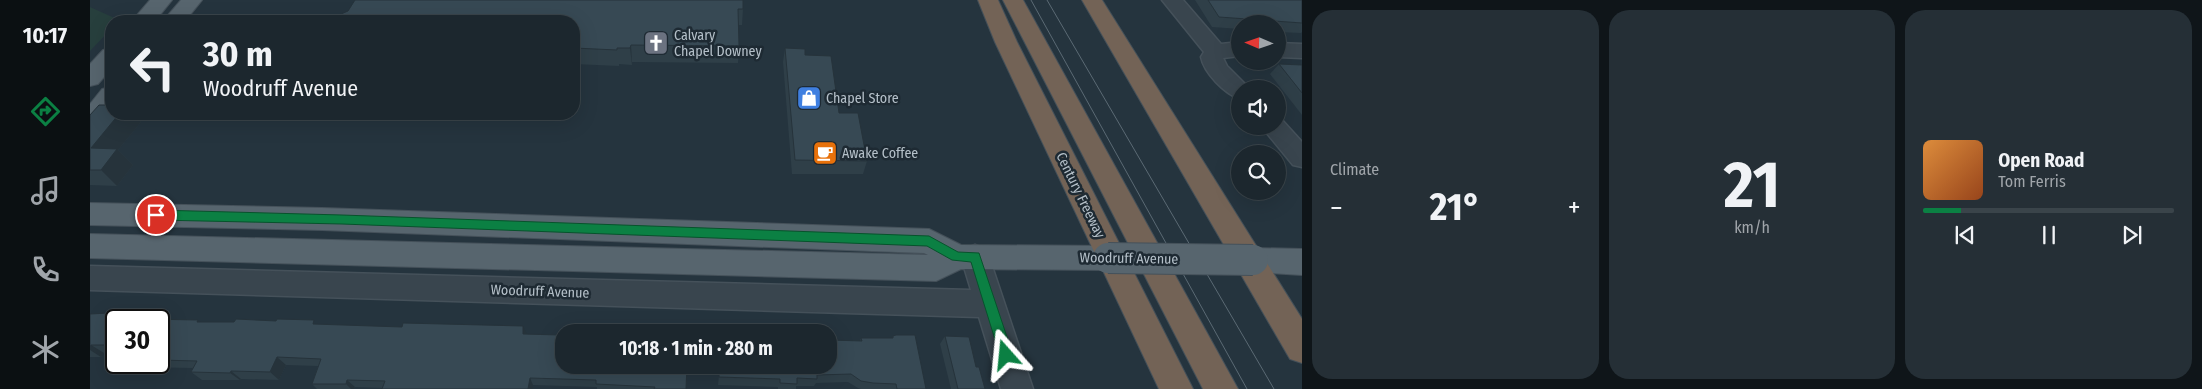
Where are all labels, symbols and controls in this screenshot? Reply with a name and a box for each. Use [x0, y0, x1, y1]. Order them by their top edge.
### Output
north arrow [1231, 15, 1286, 70]
map controls [1231, 15, 1286, 200]
text: 10:17 [23, 22, 67, 49]
place label: Calvary Chapel Downey [674, 27, 762, 60]
church icon: Calvary Chapel Downey [643, 30, 669, 56]
text: 30 m [203, 33, 273, 75]
icon: left [120, 35, 185, 100]
text: Woodruff Avenue [203, 75, 358, 102]
button: sound [1231, 80, 1286, 135]
shop icon: Chapel Store [796, 85, 822, 111]
place label: Chapel Store [826, 90, 899, 107]
icon: directions [28, 94, 63, 129]
cafe icon: Awake Coffee [812, 140, 838, 166]
place label: Awake Coffee [842, 145, 918, 162]
button: search [1231, 145, 1286, 200]
text: 21 [1724, 146, 1780, 224]
text: Open Road [1998, 149, 2084, 172]
street label: Century Freeway [1052, 150, 1109, 242]
text: Climate [1330, 160, 1379, 179]
text: Tom Ferris [1998, 172, 2066, 191]
icon: music [28, 173, 63, 208]
text: 21° [1430, 184, 1481, 230]
text: − [1330, 191, 1343, 224]
text: + [1568, 191, 1581, 224]
pin [135, 194, 177, 236]
icon: arrive [142, 201, 170, 229]
text: km/h [1734, 218, 1770, 237]
icon: previous [1951, 221, 1979, 249]
icon: pause [2035, 221, 2063, 249]
icon: next [2118, 221, 2146, 249]
street label: Woodruff Avenue [1079, 249, 1179, 268]
icon: phone [28, 252, 63, 287]
street label: Woodruff Avenue [490, 281, 590, 302]
speed limit sign: 30 [105, 309, 170, 374]
position arrow [979, 328, 1031, 380]
icon: climate [28, 332, 63, 367]
text: 10:18 · 1 min · 280 m [619, 337, 773, 360]

